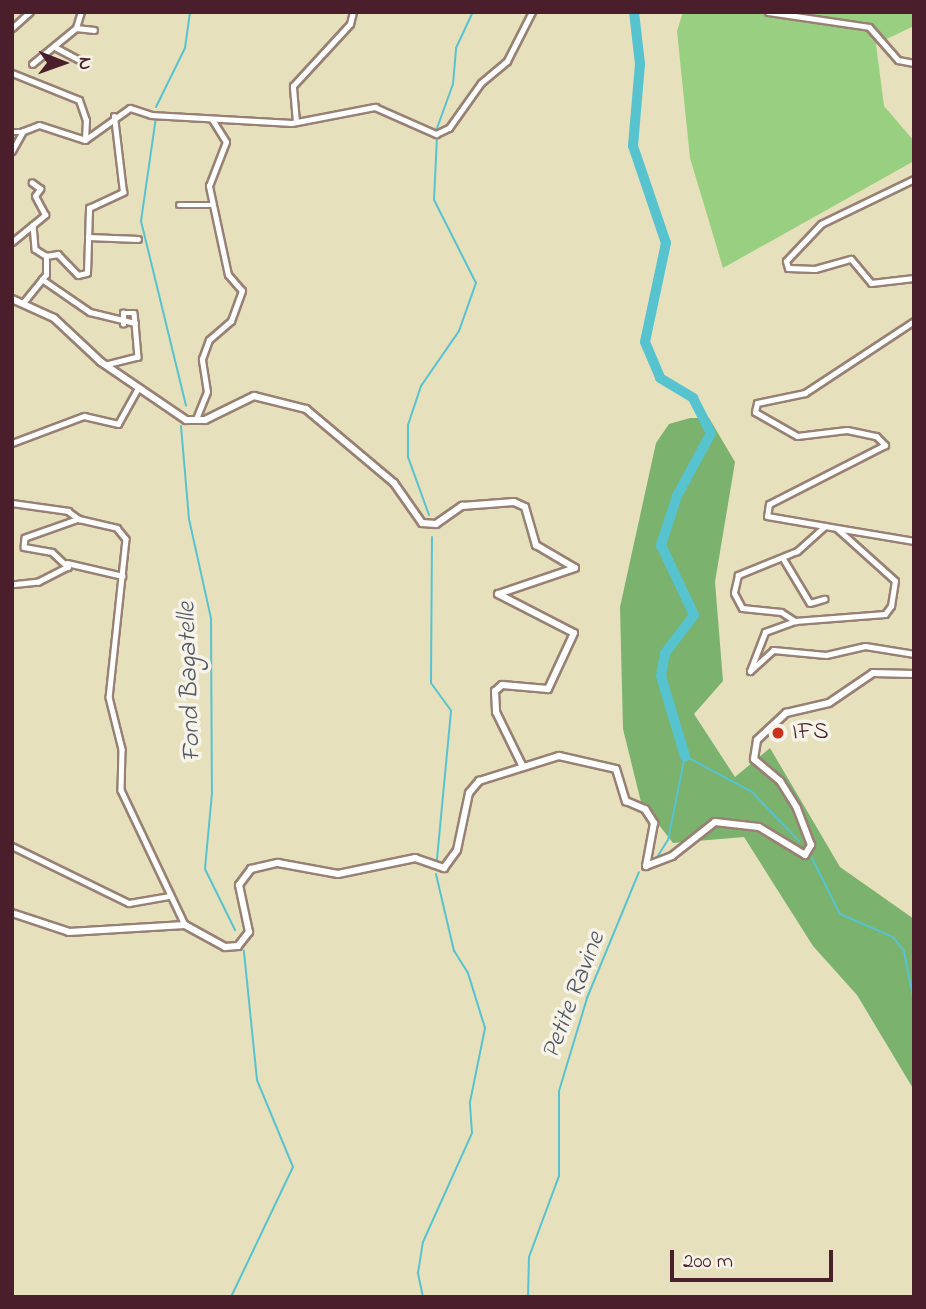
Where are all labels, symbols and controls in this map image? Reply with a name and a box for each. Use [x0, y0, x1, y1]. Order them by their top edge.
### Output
north arrow [28, 28, 98, 98]
text: N [71, 57, 98, 70]
water label: Fond Bagatelle [173, 602, 209, 762]
place label: IFS [792, 719, 829, 747]
marker: IFS [770, 725, 786, 741]
water label: Petite Ravine [537, 928, 613, 1064]
scale bar [674, 1236, 837, 1280]
text: 200 m [683, 1247, 733, 1277]

